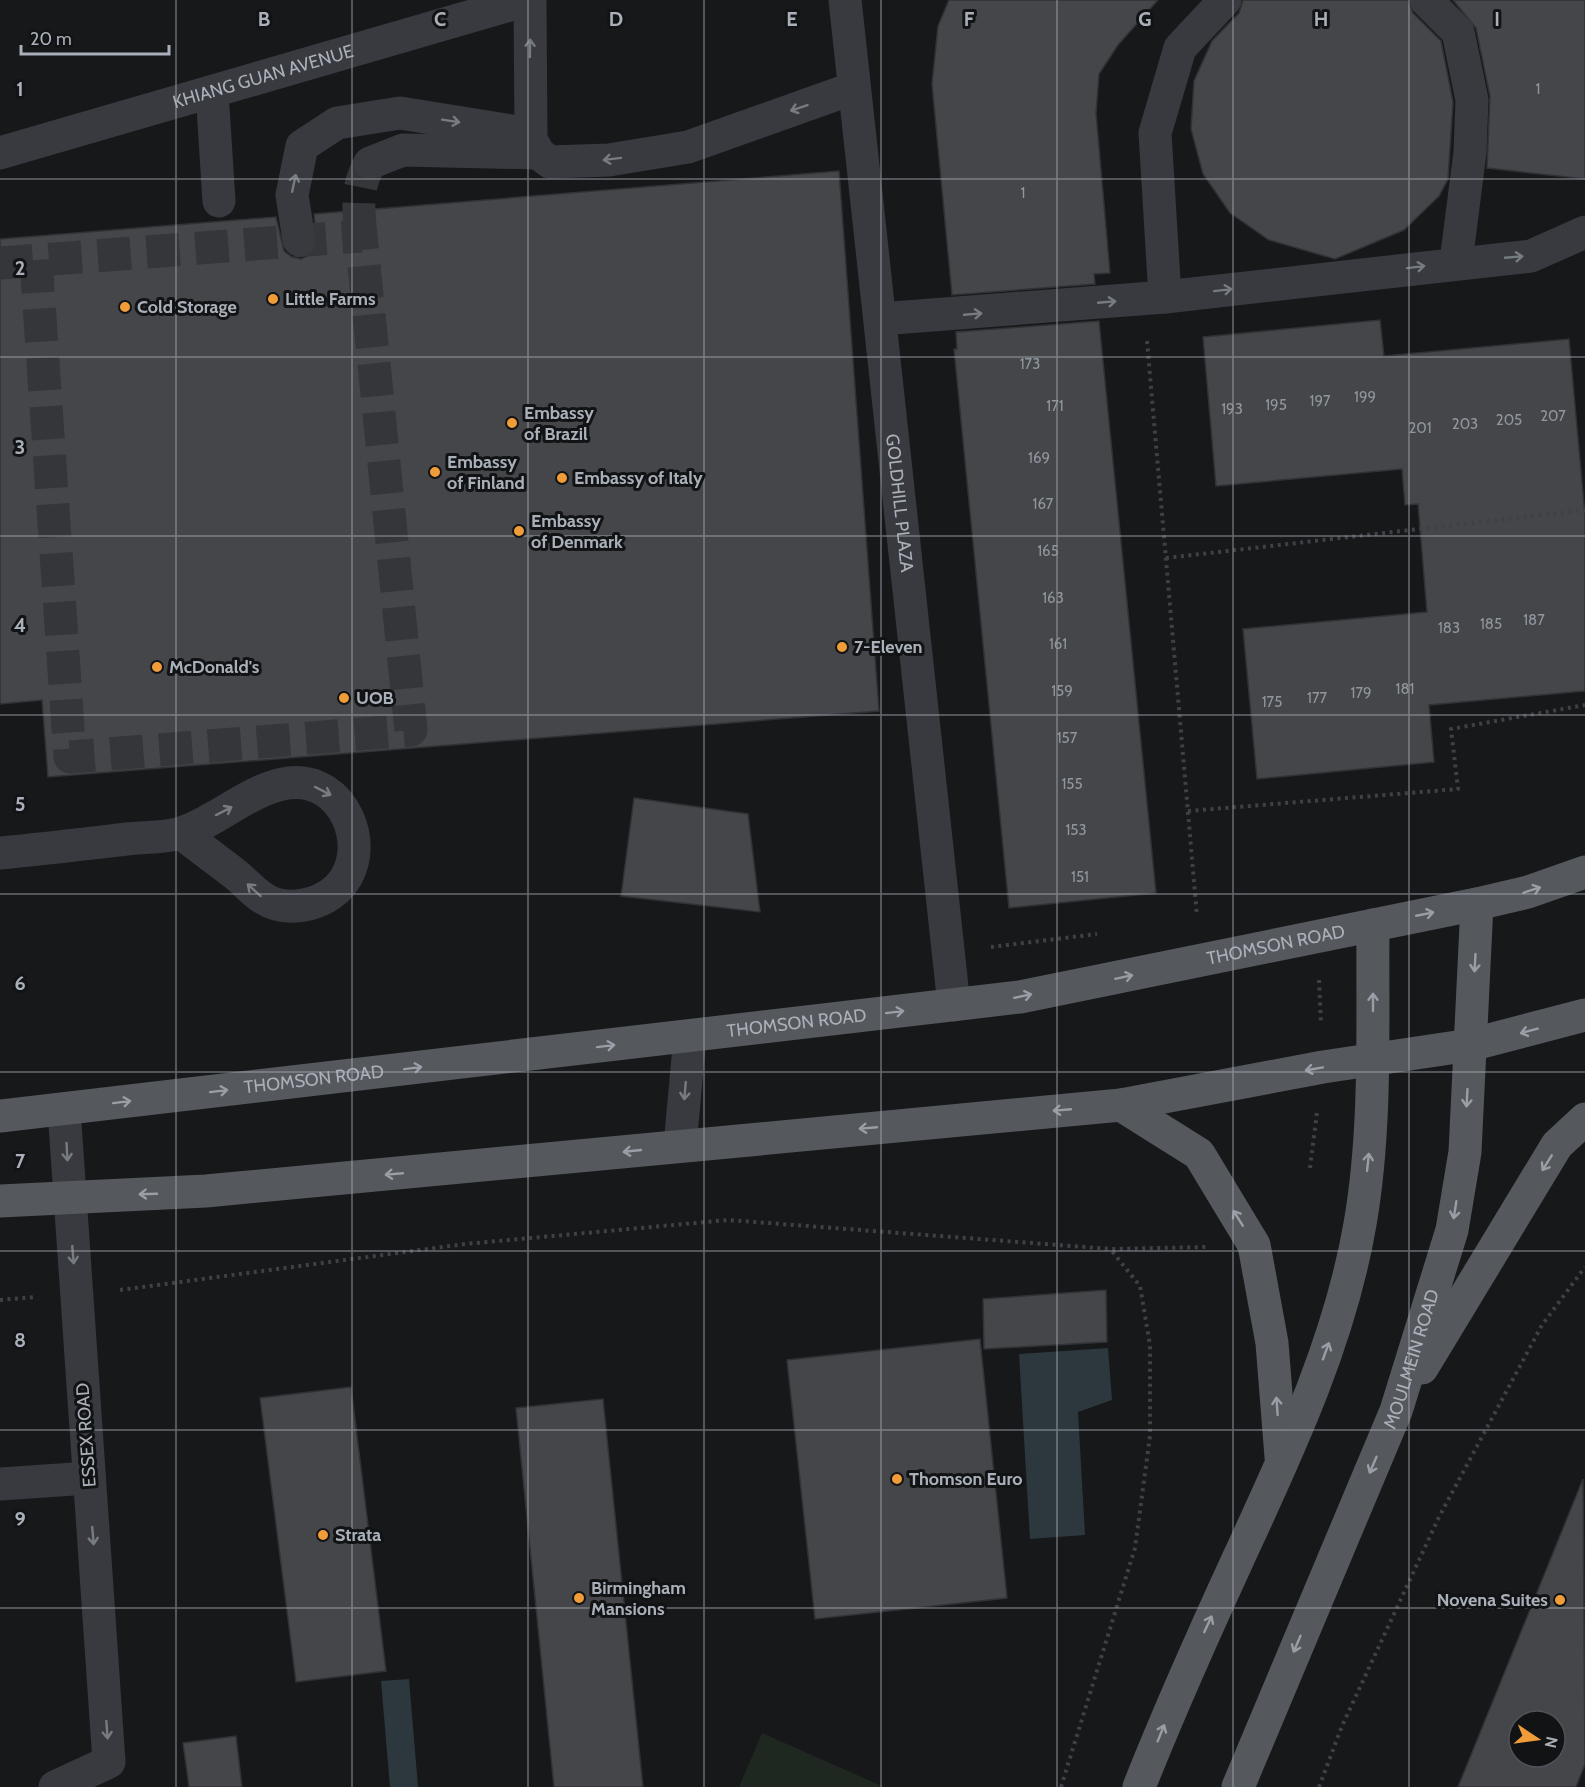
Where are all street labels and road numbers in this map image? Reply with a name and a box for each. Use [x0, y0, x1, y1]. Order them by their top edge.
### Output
street label: KHIANG GUAN AVENUE [170, 40, 356, 113]
street label: GOLDHILL PLAZA [881, 433, 918, 573]
street label: THOMSON ROAD [1205, 920, 1347, 970]
street label: THOMSON ROAD [725, 1004, 868, 1042]
street label: THOMSON ROAD [243, 1060, 385, 1098]
street label: MOULMEIN ROAD [1379, 1287, 1444, 1432]
street label: ESSEX ROAD [71, 1382, 101, 1488]

